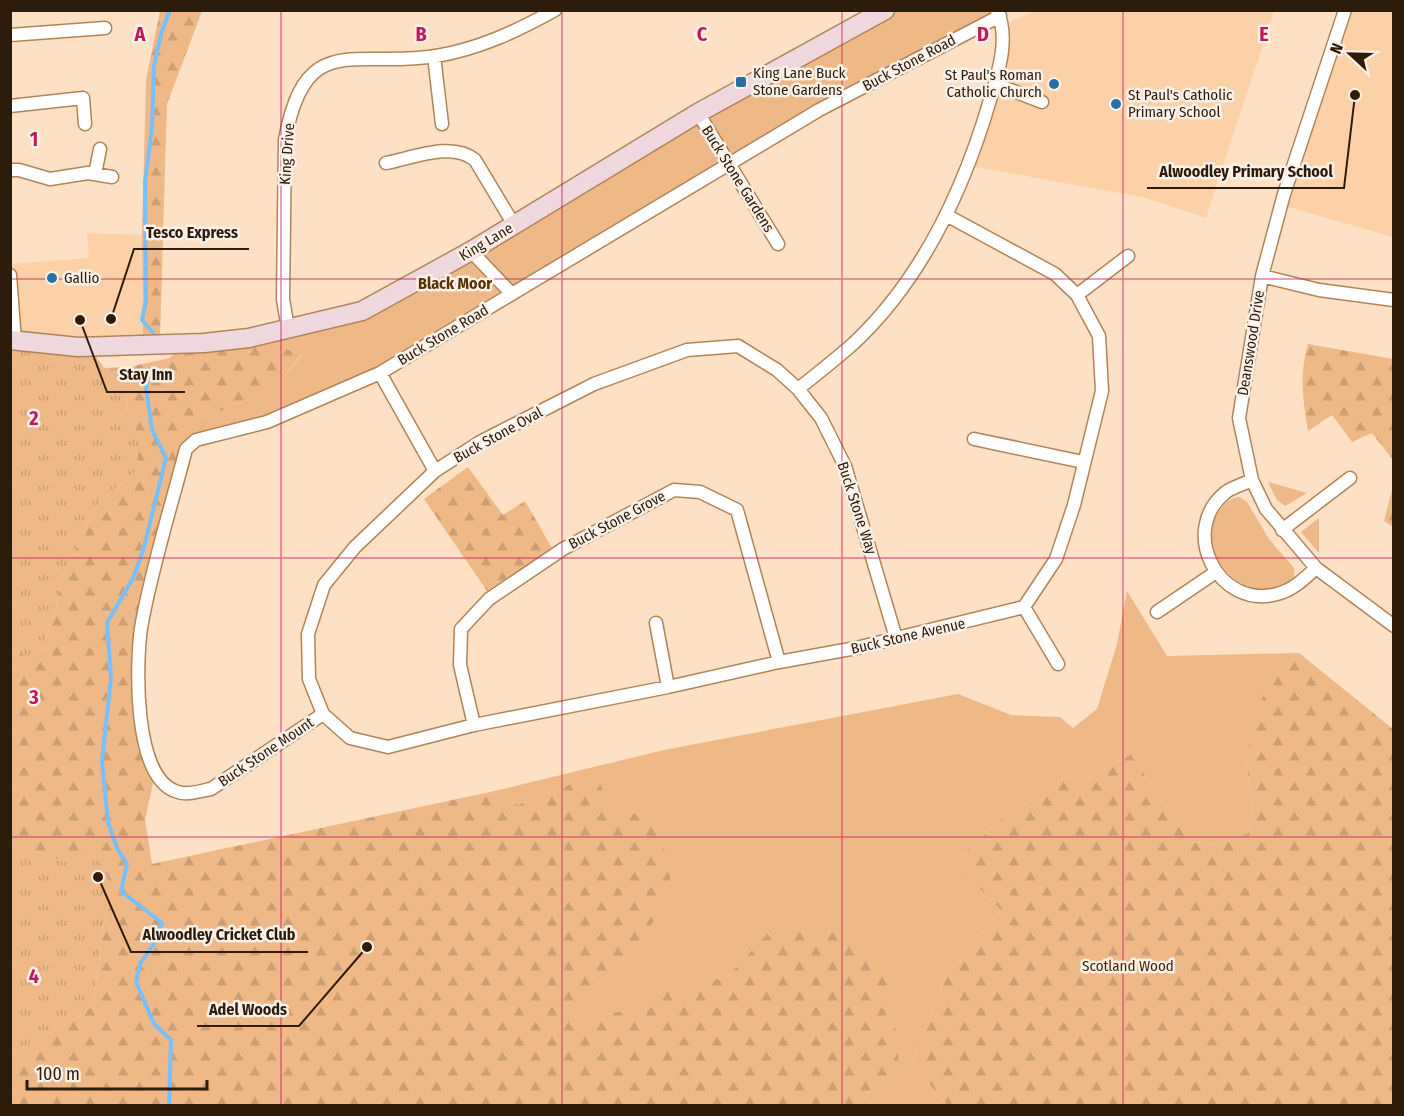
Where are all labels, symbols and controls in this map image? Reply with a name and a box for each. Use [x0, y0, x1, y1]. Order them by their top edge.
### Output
text: A [134, 22, 147, 46]
text: B [415, 22, 427, 46]
text: C [697, 22, 708, 46]
text: D [977, 22, 989, 46]
text: E [1259, 22, 1269, 46]
north arrow [1320, 24, 1380, 84]
street label: Buck Stone Road [859, 31, 959, 95]
text: N [1326, 41, 1347, 57]
place label: King Lane Buck Stone Gardens [753, 64, 845, 99]
place label: St Paul's Roman Catholic Church [945, 66, 1042, 101]
marker: King Lane Buck Stone Gardens [734, 75, 748, 89]
marker: St Paul's Roman Catholic Church [1047, 77, 1061, 91]
place label: St Paul's Catholic Primary School [1128, 86, 1233, 121]
marker: St Paul's Catholic Primary School [1109, 97, 1123, 111]
street label: King Drive [276, 122, 298, 186]
street label: Buck Stone Gardens [698, 122, 778, 236]
text: 1 [30, 127, 38, 151]
callout: Alwoodley Primary School [1147, 154, 1344, 188]
text: Alwoodley Primary School [1158, 162, 1333, 181]
callout: Tesco Express [134, 215, 249, 249]
street label: King Lane [456, 219, 516, 265]
text: Tesco Express [146, 223, 238, 242]
place label: Gallio [64, 269, 99, 287]
marker: Gallio [45, 271, 59, 285]
district label: Black Moor [418, 274, 492, 293]
street label: Deanswood Drive [1234, 289, 1268, 397]
street label: Buck Stone Road [394, 301, 492, 369]
callout: Stay Inn [107, 358, 185, 392]
text: Stay Inn [119, 365, 173, 384]
street label: Buck Stone Oval [450, 403, 546, 467]
text: 2 [28, 406, 39, 430]
street label: Buck Stone Way [834, 459, 881, 557]
street label: Buck Stone Grove [565, 487, 669, 553]
street label: Buck Stone Avenue [849, 614, 967, 658]
text: 3 [28, 685, 39, 709]
street label: Buck Stone Mount [215, 713, 317, 791]
callout: Alwoodley Cricket Club [131, 918, 308, 952]
text: Alwoodley Cricket Club [142, 925, 296, 944]
park label: Scotland Wood [1082, 957, 1174, 975]
text: 4 [29, 964, 39, 988]
callout: Adel Woods [197, 992, 299, 1026]
text: Adel Woods [208, 1000, 287, 1019]
scale bar [27, 1053, 207, 1091]
text: 100 m [36, 1063, 80, 1085]

